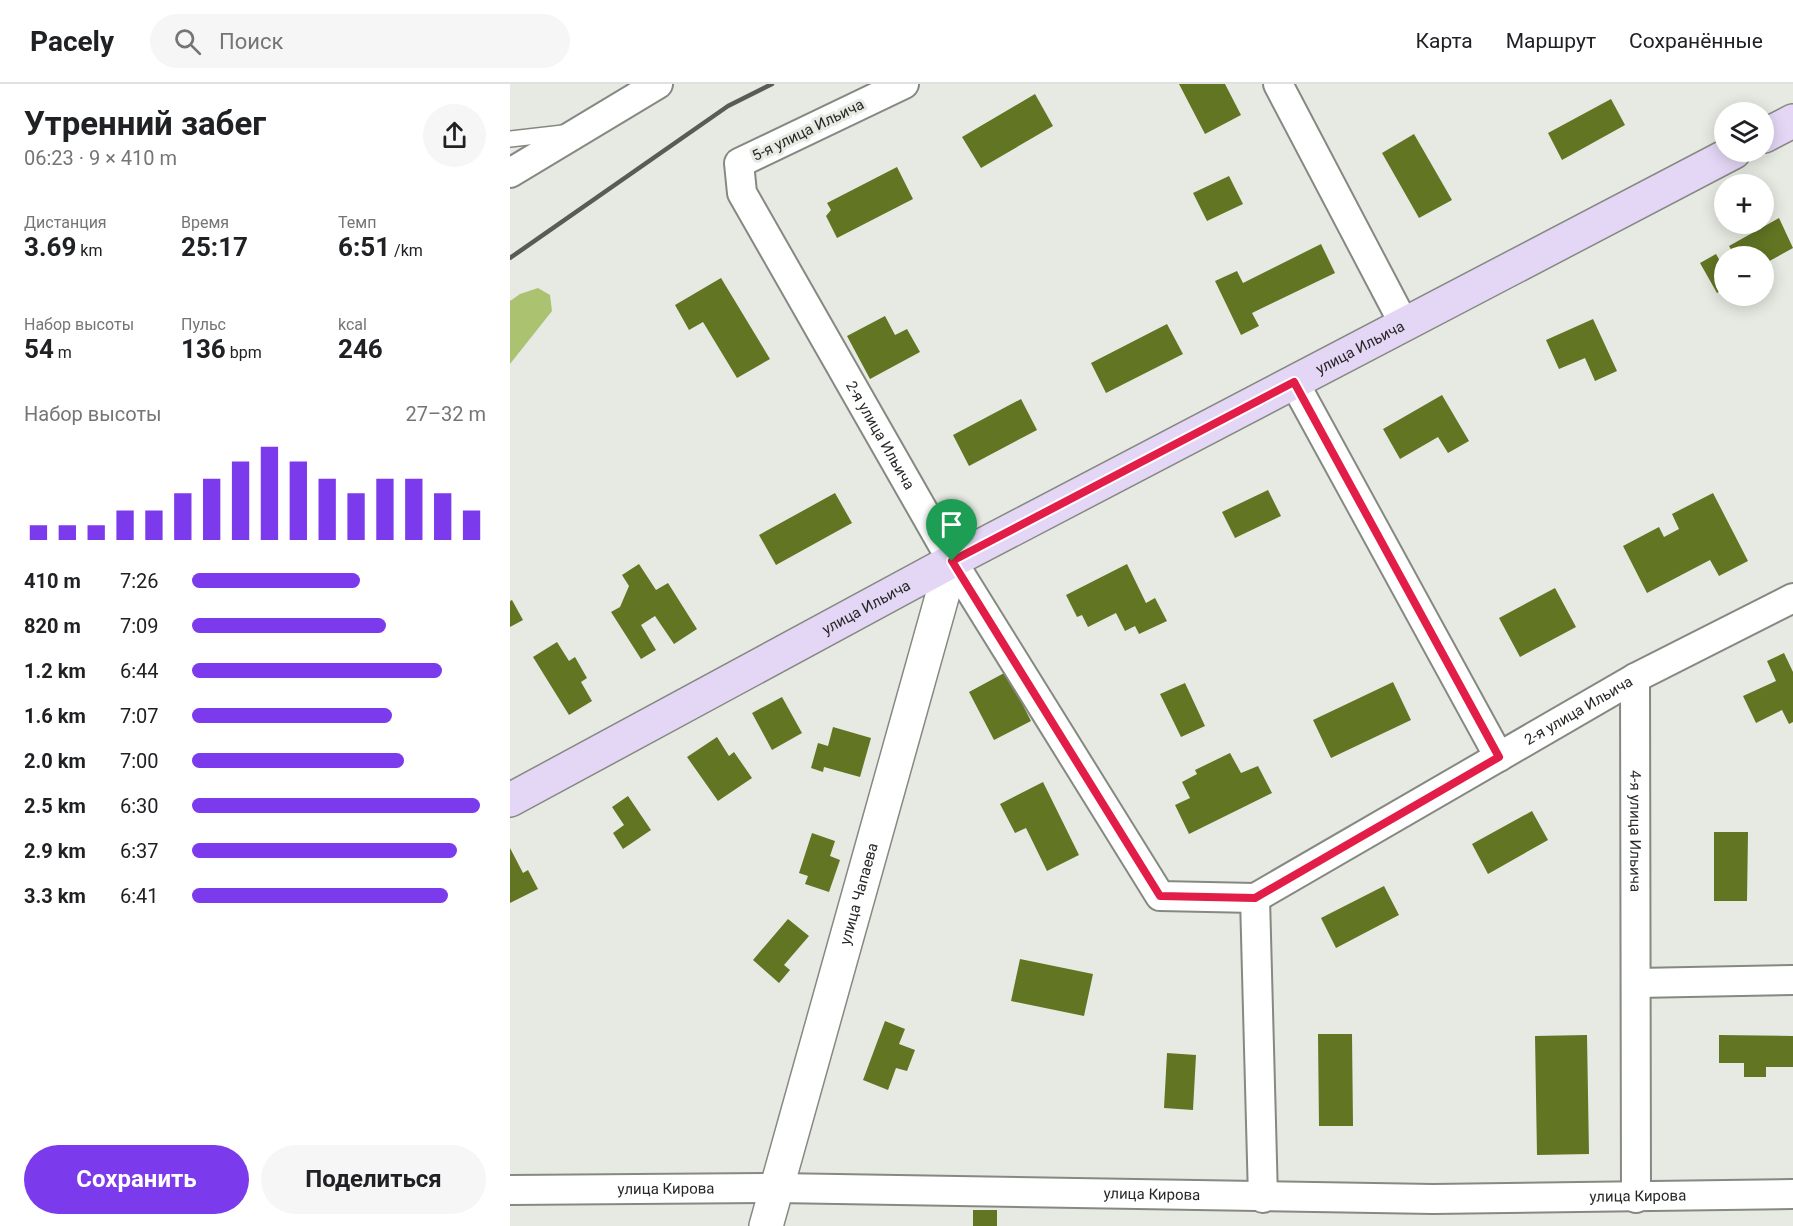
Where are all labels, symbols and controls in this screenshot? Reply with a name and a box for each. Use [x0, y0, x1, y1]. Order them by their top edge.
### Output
search box [150, 14, 570, 68]
text: Pacely [30, 25, 114, 58]
icon: search [171, 25, 204, 58]
text: Поиск [219, 29, 283, 54]
text: Карта [1416, 29, 1473, 53]
text: Маршрут [1506, 29, 1596, 53]
text: Сохранённые [1629, 29, 1763, 53]
street label: 5-я улица Ильича [749, 95, 867, 165]
map controls [1714, 102, 1774, 306]
button: layers [1714, 102, 1774, 162]
text: Утренний забег [24, 104, 266, 143]
button: share [423, 104, 486, 167]
text: 06:23 · 9 × 410 m [24, 146, 177, 170]
button: + [1714, 174, 1774, 234]
text: Дистанция [24, 213, 107, 232]
text: Время [181, 213, 229, 232]
text: Темп [338, 213, 376, 232]
text: 3.69 [24, 232, 76, 262]
text: 25:17 [181, 232, 248, 262]
text: 6:51 [338, 232, 390, 262]
text: km [76, 241, 102, 260]
text: /km [390, 241, 423, 260]
button: − [1714, 246, 1774, 306]
text: Набор высоты [24, 315, 134, 334]
text: Пульс [181, 315, 226, 334]
text: kcal [338, 315, 367, 334]
street label: улица Ильича [1313, 317, 1408, 378]
text: 54 [24, 334, 54, 364]
text: 136 [181, 334, 226, 364]
text: 246 [338, 334, 383, 364]
text: m [54, 343, 72, 362]
text: bpm [226, 343, 262, 362]
street label: 2-я улица Ильича [842, 378, 918, 493]
text: Набор высоты [24, 402, 162, 426]
text: 27–32 m [405, 402, 486, 426]
pin [926, 499, 977, 561]
icon: arrive [935, 508, 968, 541]
text: 410 m [24, 569, 81, 593]
text: 7:26 [120, 569, 159, 593]
street label: улица Ильича [819, 576, 913, 638]
text: 820 m [24, 614, 81, 638]
text: 7:09 [120, 614, 159, 638]
text: 1.2 km [24, 659, 86, 683]
text: 6:44 [120, 659, 159, 683]
street label: 2-я улица Ильича [1521, 672, 1636, 749]
text: 1.6 km [24, 704, 86, 728]
text: 7:07 [120, 704, 159, 728]
text: 2.0 km [24, 749, 86, 773]
text: 7:00 [120, 749, 159, 773]
street label: 4-я улица Ильича [1626, 770, 1644, 892]
text: 2.5 km [24, 794, 86, 818]
text: 6:30 [120, 794, 159, 818]
text: 2.9 km [24, 839, 86, 863]
text: 6:37 [120, 839, 159, 863]
street label: улица Чапаева [836, 841, 882, 947]
text: 3.3 km [24, 884, 86, 908]
text: 6:41 [120, 884, 159, 908]
button: Сохранить [24, 1145, 249, 1214]
button: Поделиться [261, 1145, 486, 1214]
street label: улица Кирова [617, 1179, 714, 1198]
street label: улица Кирова [1103, 1184, 1201, 1204]
street label: улица Кирова [1589, 1186, 1686, 1206]

